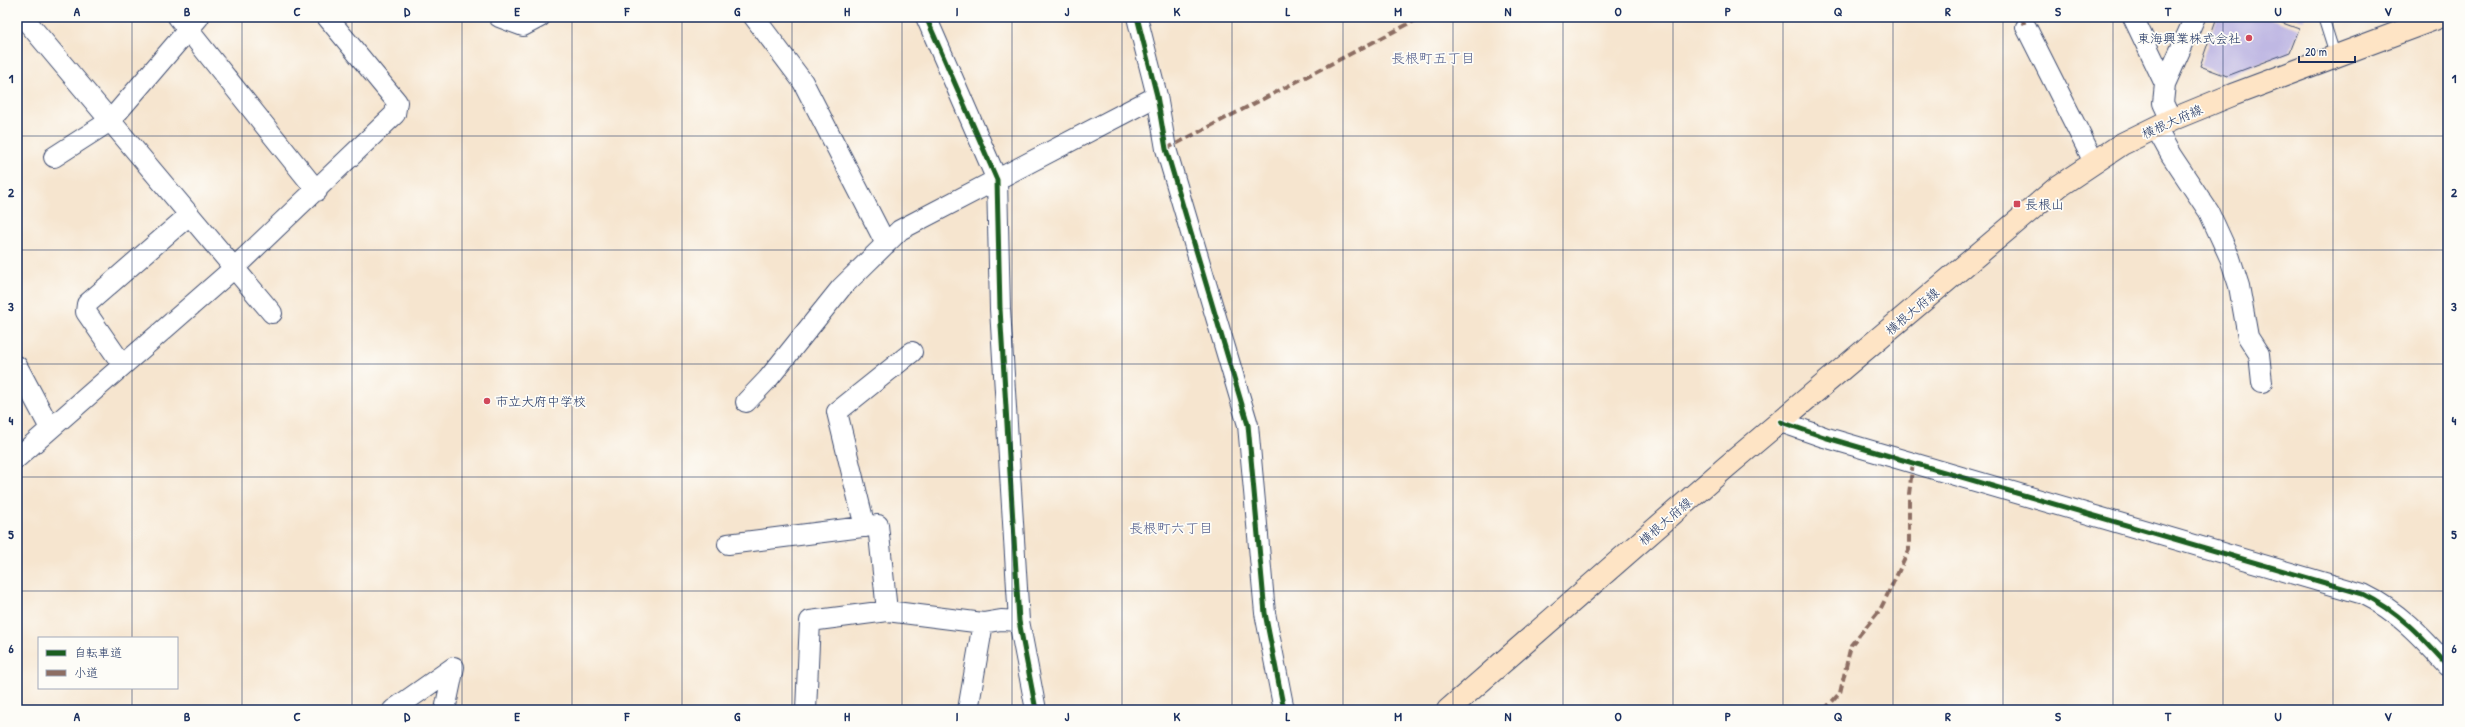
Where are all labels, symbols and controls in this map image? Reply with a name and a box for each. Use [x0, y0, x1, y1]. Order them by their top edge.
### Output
text: A [74, 2, 81, 20]
text: B [184, 2, 191, 20]
text: C [293, 2, 301, 20]
text: D [404, 2, 411, 20]
text: E [514, 2, 520, 20]
text: F [624, 2, 631, 20]
text: G [734, 2, 741, 20]
text: H [844, 2, 850, 20]
text: I [955, 2, 959, 20]
text: J [1065, 2, 1070, 20]
text: K [1174, 2, 1181, 20]
text: L [1286, 2, 1291, 20]
text: M [1394, 2, 1402, 20]
text: N [1505, 2, 1512, 20]
text: O [1614, 2, 1622, 20]
text: P [1725, 2, 1731, 20]
text: Q [1834, 2, 1843, 20]
text: R [1945, 2, 1951, 20]
text: S [2055, 2, 2061, 20]
text: T [2164, 2, 2172, 20]
text: U [2274, 2, 2282, 20]
text: V [2384, 2, 2392, 20]
place label: 東海興業株式会社 [2137, 29, 2241, 47]
marker: 東海興業株式会社 [2244, 33, 2254, 43]
scale bar [2299, 38, 2355, 64]
text: 20 m [2305, 43, 2327, 60]
district label: 長根町五丁目 [1391, 48, 1475, 67]
text: 1 [9, 69, 14, 87]
text: 1 [2452, 69, 2457, 87]
street label: 横根大府線 [2139, 99, 2206, 142]
text: 2 [8, 183, 15, 201]
text: 2 [2451, 183, 2458, 201]
place label: 長根山 [2025, 195, 2064, 213]
marker: 長根山 [2012, 199, 2022, 209]
street label: 横根大府線 [1881, 283, 1943, 339]
text: 3 [8, 297, 14, 315]
text: 3 [2451, 297, 2457, 315]
place label: 市立大府中学校 [495, 392, 586, 410]
marker: 市立大府中学校 [482, 396, 492, 406]
text: 4 [9, 411, 14, 429]
text: 4 [2452, 411, 2457, 429]
street label: 横根大府線 [1635, 492, 1696, 549]
district label: 長根町六丁目 [1129, 518, 1213, 537]
text: 5 [8, 525, 14, 543]
text: 5 [2451, 525, 2457, 543]
legend [38, 637, 178, 689]
text: 6 [8, 639, 14, 657]
text: 6 [2451, 639, 2457, 657]
text: 自転車道 [74, 644, 122, 661]
text: 小道 [74, 664, 98, 681]
text: A [74, 707, 81, 725]
text: B [184, 707, 191, 725]
text: C [293, 707, 301, 725]
text: D [404, 707, 411, 725]
text: E [514, 707, 520, 725]
text: F [624, 707, 631, 725]
text: G [734, 707, 741, 725]
text: H [844, 707, 850, 725]
text: I [955, 707, 959, 725]
text: J [1065, 707, 1070, 725]
text: K [1174, 707, 1181, 725]
text: L [1286, 707, 1291, 725]
text: M [1394, 707, 1402, 725]
text: N [1505, 707, 1512, 725]
text: O [1614, 707, 1622, 725]
text: P [1725, 707, 1731, 725]
text: Q [1834, 707, 1843, 725]
text: R [1945, 707, 1951, 725]
text: S [2055, 707, 2061, 725]
text: T [2164, 707, 2172, 725]
text: U [2274, 707, 2282, 725]
text: V [2384, 707, 2392, 725]

